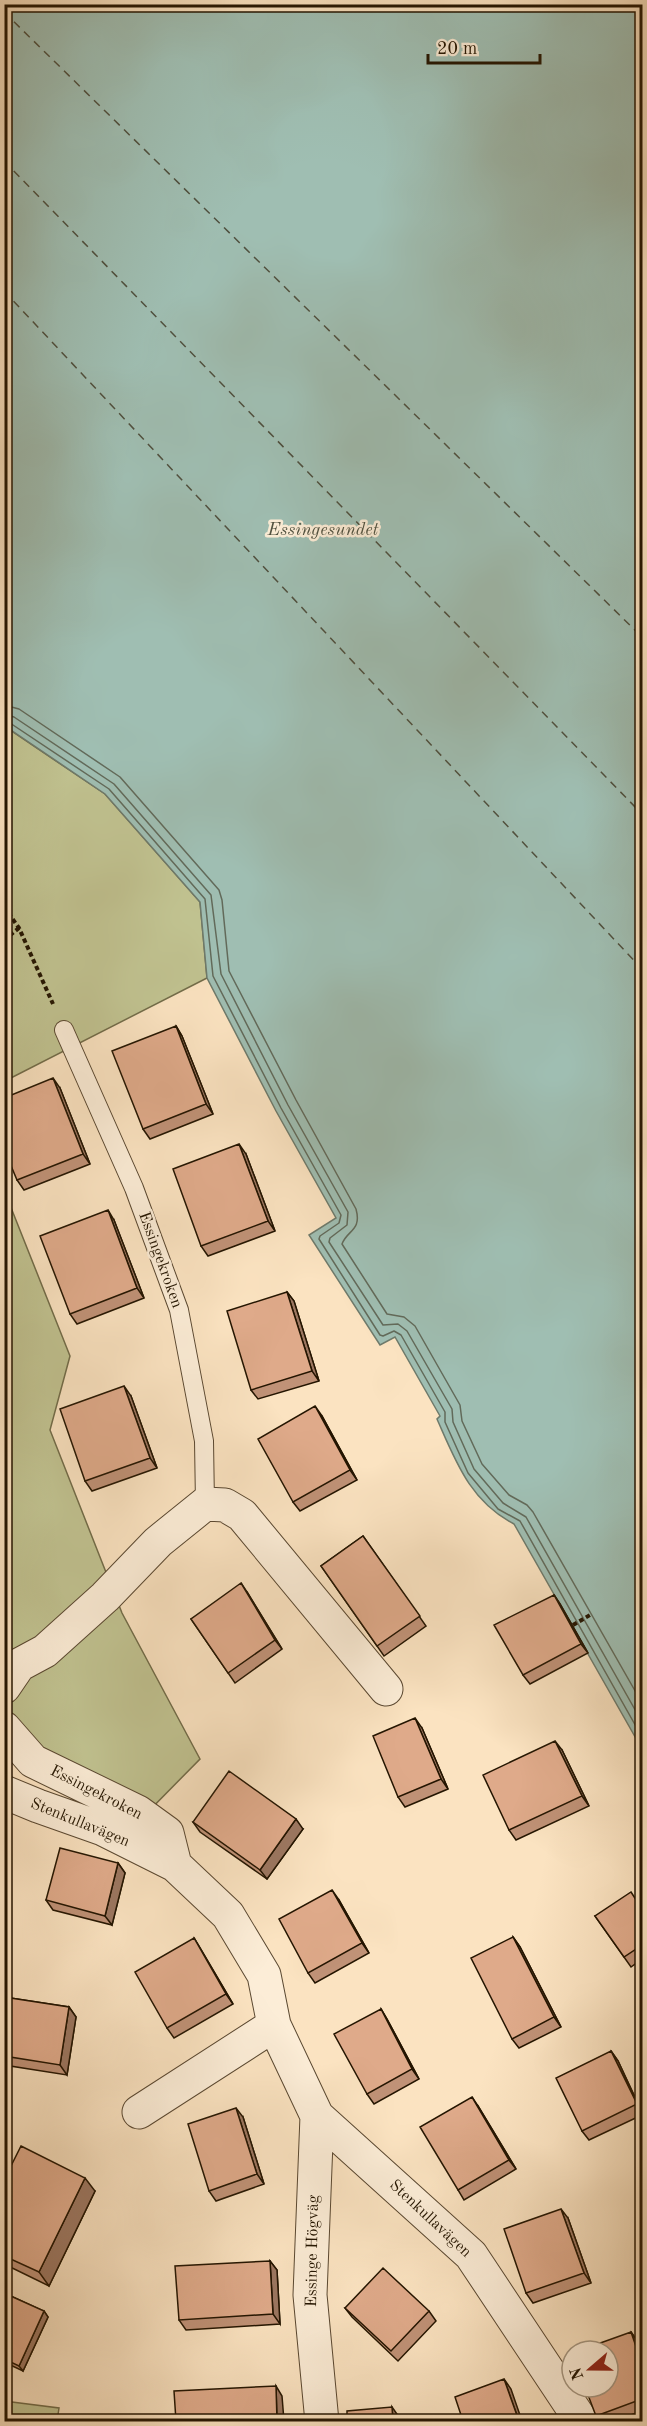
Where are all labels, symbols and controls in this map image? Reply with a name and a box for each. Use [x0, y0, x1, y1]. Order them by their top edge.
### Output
scale bar [428, 27, 540, 65]
text: 20 m [437, 40, 477, 58]
water label: Essingesundet [267, 521, 379, 539]
street label: Essingekroken [135, 1210, 185, 1311]
street label: Essingekroken [47, 1763, 145, 1823]
street label: Stenkullavägen [28, 1796, 132, 1850]
street label: Stenkullavägen [386, 2177, 474, 2261]
street label: Essinge Högväg [304, 2194, 322, 2307]
north arrow [560, 2339, 620, 2399]
text: N [568, 2364, 587, 2382]

